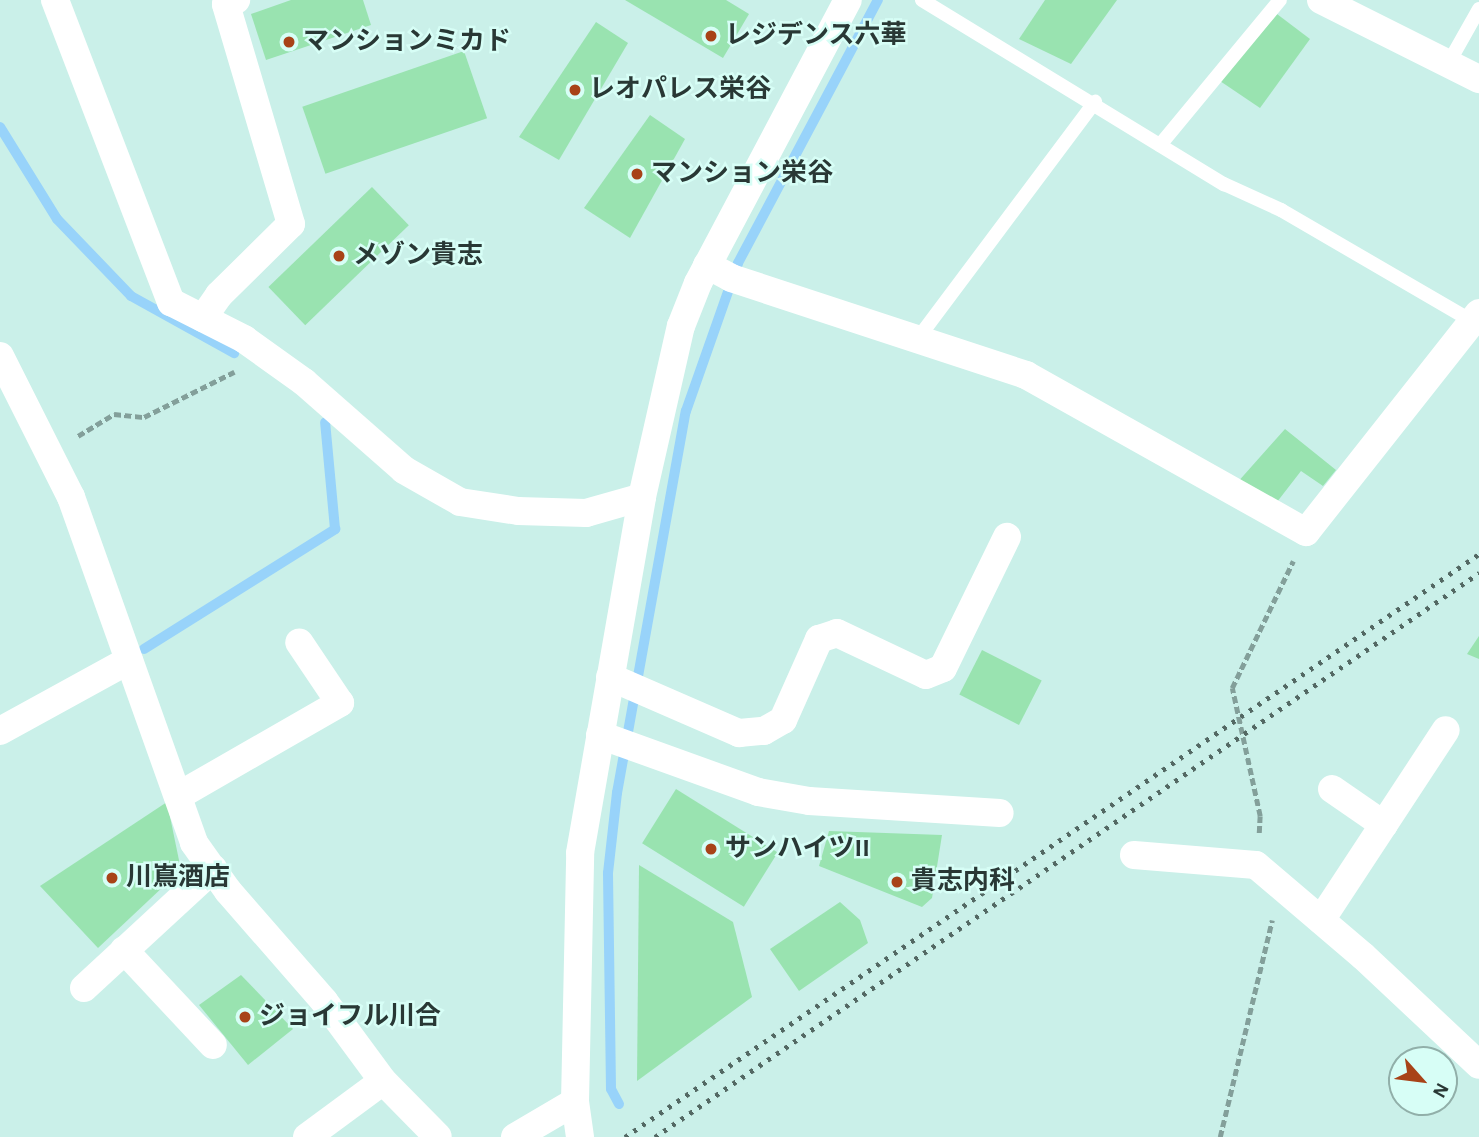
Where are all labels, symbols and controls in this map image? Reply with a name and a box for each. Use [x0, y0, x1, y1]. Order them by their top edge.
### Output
place label: レジデンス六華 [725, 20, 907, 52]
place label: マンションミカド [303, 26, 511, 58]
marker: レジデンス六華 [703, 28, 719, 44]
marker: マンションミカド [281, 34, 297, 50]
place label: レオパレス栄谷 [589, 74, 771, 106]
marker: レオパレス栄谷 [567, 82, 583, 98]
place label: マンション栄谷 [651, 158, 833, 190]
marker: マンション栄谷 [629, 166, 645, 182]
place label: メゾン貴志 [353, 240, 483, 272]
marker: メゾン貴志 [331, 248, 347, 264]
place label: サンハイツII [725, 833, 870, 865]
marker: サンハイツII [703, 841, 719, 857]
place label: 川嶌酒店 [126, 862, 230, 894]
place label: 貴志内科 [911, 866, 1015, 898]
marker: 川嶌酒店 [104, 870, 120, 886]
marker: 貴志内科 [889, 874, 905, 890]
place label: ジョイフル川合 [259, 1001, 441, 1033]
marker: ジョイフル川合 [237, 1009, 253, 1025]
north arrow [1388, 1046, 1458, 1116]
text: N [1429, 1080, 1452, 1100]

